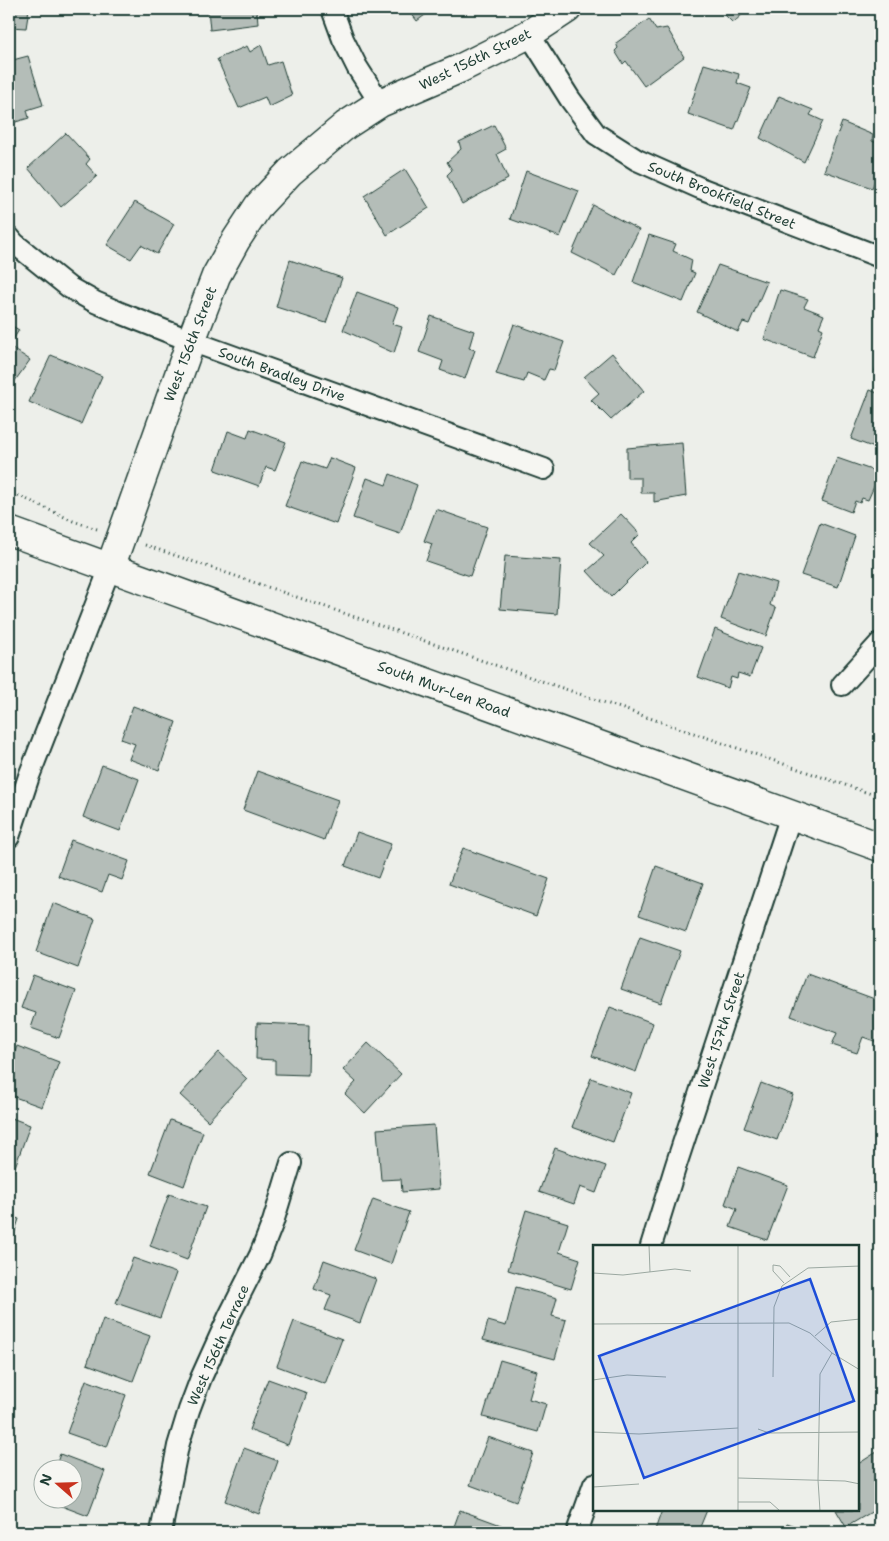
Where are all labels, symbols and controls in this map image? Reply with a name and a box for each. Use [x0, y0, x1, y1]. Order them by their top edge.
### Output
street label: West 156th Street [416, 24, 534, 94]
street label: South Brookfield Street [645, 157, 799, 233]
street label: West 156th Street [160, 284, 220, 404]
street label: South Bradley Drive [216, 343, 348, 405]
street label: South Mur-Len Road [375, 657, 513, 721]
street label: West 157th Street [694, 969, 748, 1091]
inset map [593, 1245, 859, 1511]
street label: West 156th Terrace [183, 1281, 253, 1408]
north arrow [32, 1458, 82, 1508]
text: N [35, 1471, 56, 1488]

